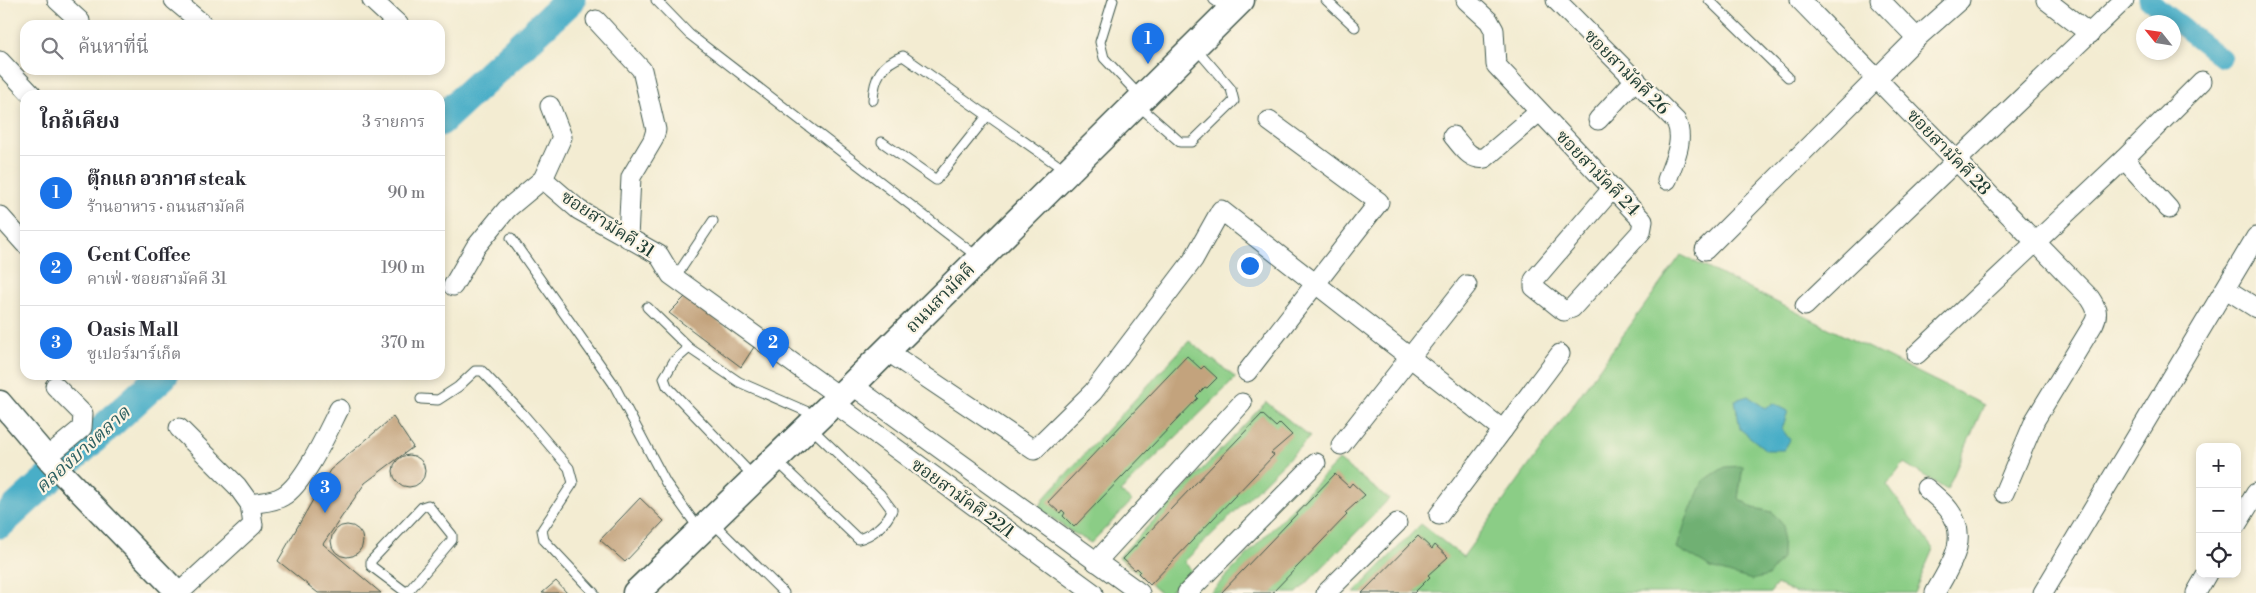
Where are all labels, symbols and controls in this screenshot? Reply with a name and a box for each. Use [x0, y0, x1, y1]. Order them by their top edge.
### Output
north arrow [2136, 15, 2181, 60]
search box [20, 20, 445, 75]
pin: 1 [1132, 23, 1164, 64]
street label: ซอยสามัคคี 26 [1579, 25, 1674, 120]
icon: search [38, 34, 66, 62]
text: ค้นหาที่นี่ [78, 35, 149, 59]
street label: ซอยสามัคคี 28 [1902, 104, 1996, 200]
text: ใกล้เคียง [40, 109, 120, 135]
text: 3 รายการ [362, 112, 425, 132]
street label: ซอยสามัคคี 24 [1551, 125, 1645, 222]
text: ตุ๊กแก อวกาศ steak [87, 167, 246, 191]
text: 1 [52, 183, 60, 203]
text: 90 m [387, 183, 425, 203]
street label: ซอยสามัคคี 31 [556, 185, 659, 263]
text: ร้านอาหาร · ถนนสามัคคี [87, 197, 245, 217]
text: Gent Coffee [87, 243, 191, 267]
your location [1237, 253, 1263, 279]
text: 2 [51, 258, 61, 278]
text: 190 m [381, 258, 425, 278]
street label: ถนนสามัคคี [901, 259, 980, 338]
text: คาเฟ่ · ซอยสามัคคี 31 [87, 269, 227, 289]
text: Oasis Mall [87, 318, 179, 342]
pin: 2 [757, 327, 789, 368]
text: 3 [51, 333, 61, 353]
text: 370 m [381, 333, 425, 353]
text: ซูเปอร์มาร์เก็ต [87, 344, 181, 364]
water label: คลองบางตลาด [30, 400, 136, 499]
map controls [2196, 443, 2241, 578]
button: + [2196, 443, 2241, 488]
street label: ซอยสามัคคี 22/1 [907, 453, 1019, 544]
pin: 3 [309, 472, 341, 513]
button: − [2196, 488, 2241, 533]
button: locate [2196, 533, 2241, 578]

